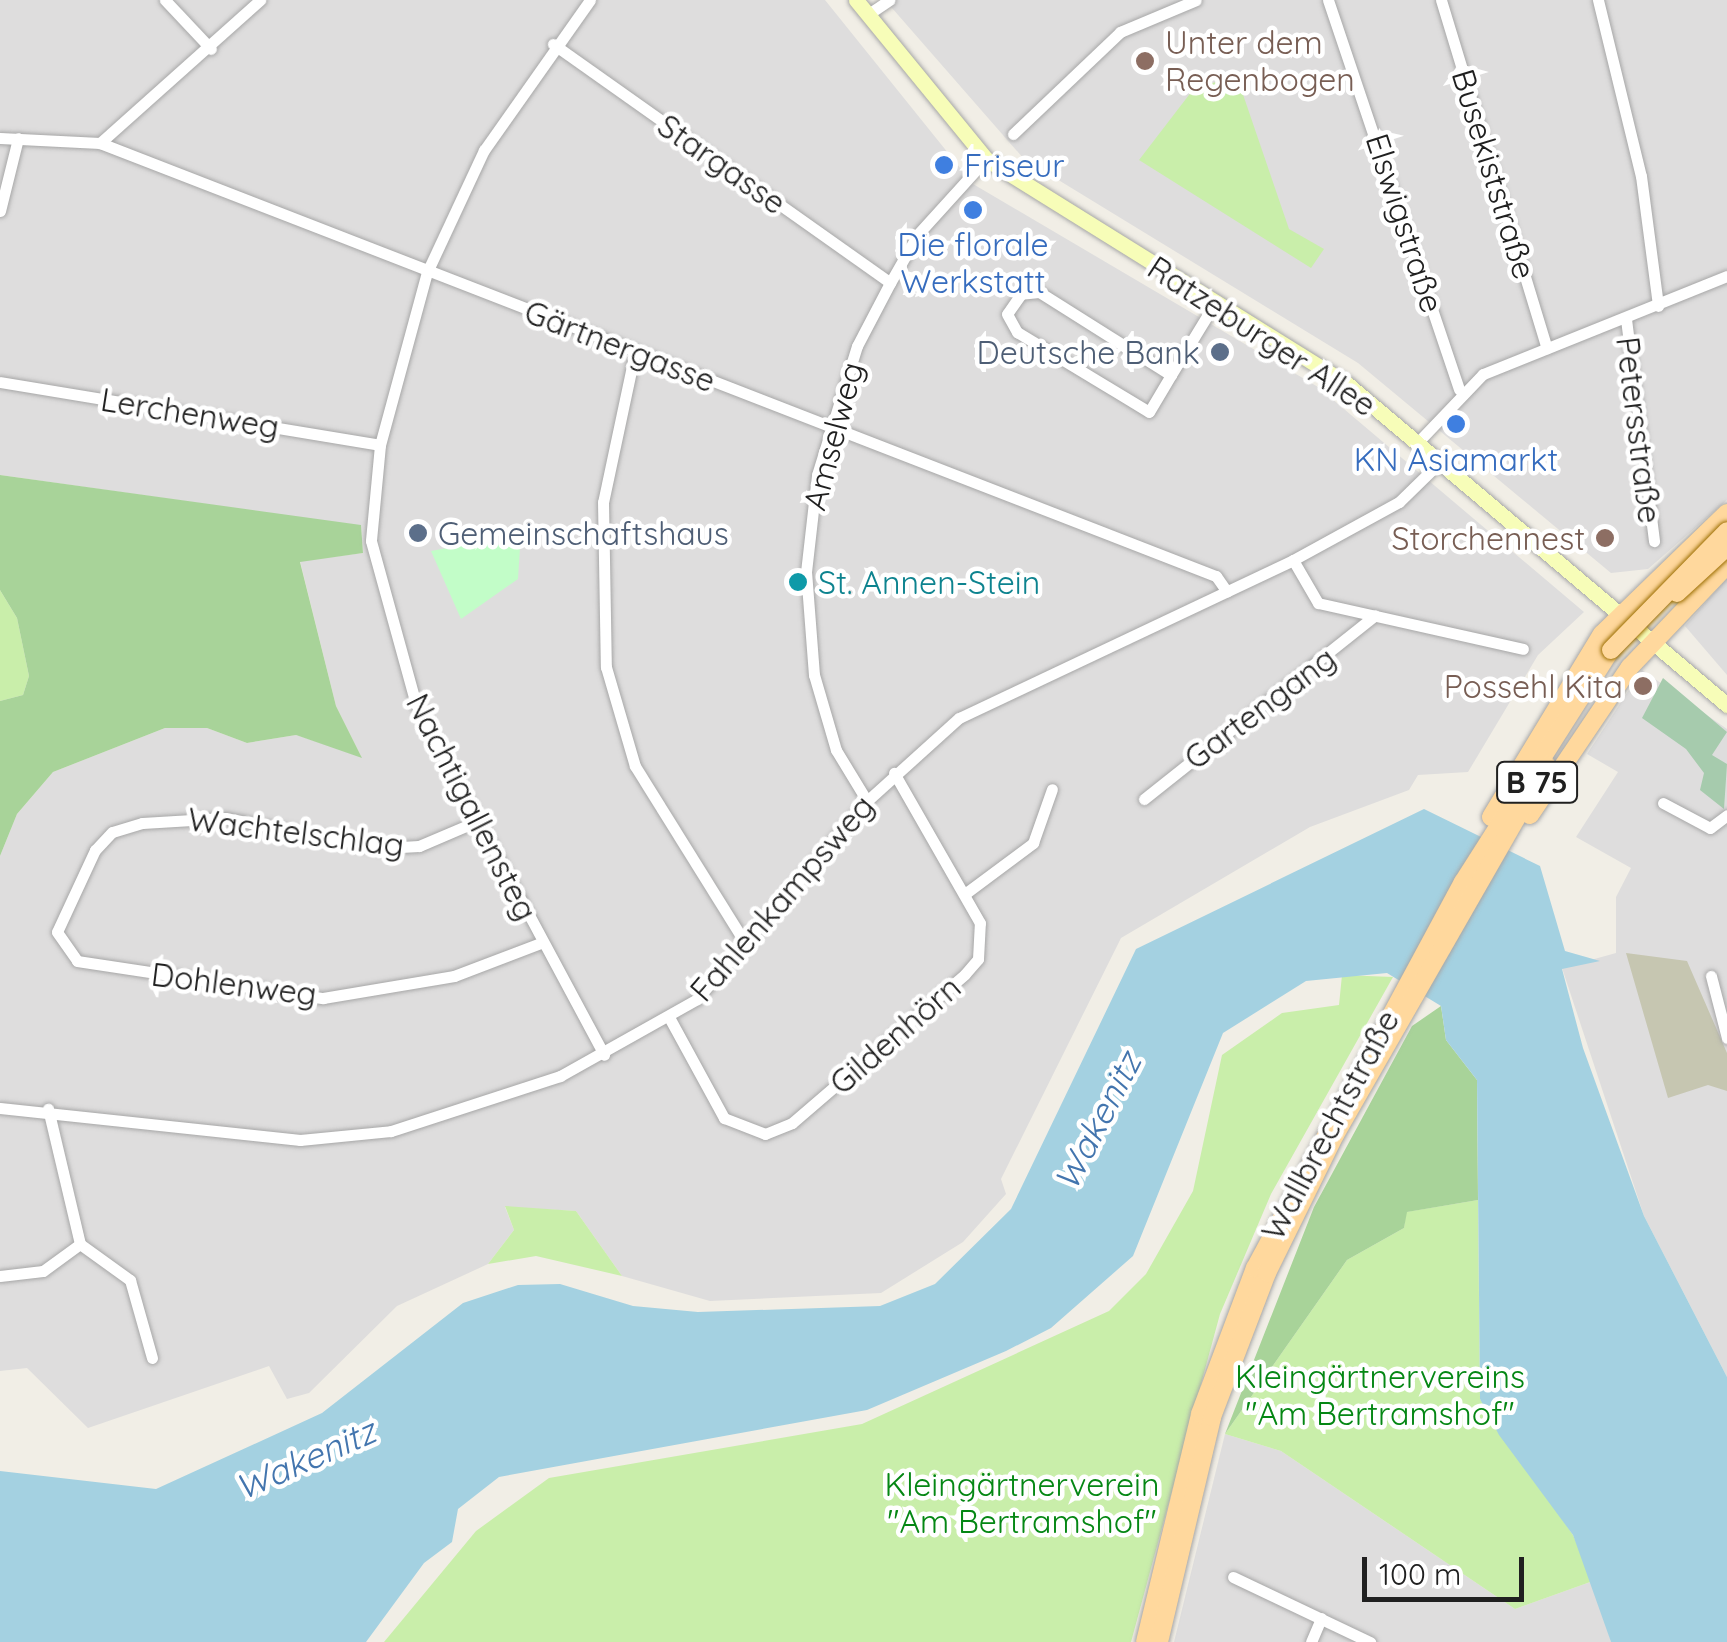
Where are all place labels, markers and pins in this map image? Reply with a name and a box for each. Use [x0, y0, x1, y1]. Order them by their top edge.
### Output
place label: Unter dem Regenbogen [1165, 24, 1355, 99]
marker: Unter dem Regenbogen [1134, 50, 1156, 72]
place label: Friseur [964, 146, 1065, 184]
marker: Friseur [933, 154, 955, 176]
marker: Die florale Werkstatt [962, 199, 984, 221]
place label: Die florale Werkstatt [897, 226, 1049, 301]
place label: Deutsche Bank [977, 333, 1200, 371]
marker: Deutsche Bank [1209, 341, 1231, 363]
marker: KN Asiamarkt [1445, 413, 1467, 435]
place label: KN Asiamarkt [1354, 440, 1558, 478]
place label: Gemeinschaftshaus [438, 514, 729, 552]
place label: Storchennest [1392, 519, 1585, 557]
marker: Gemeinschaftshaus [407, 522, 429, 544]
marker: Storchennest [1594, 527, 1616, 549]
place label: St. Annen-Stein [818, 563, 1040, 601]
marker: St. Annen-Stein [787, 571, 809, 593]
place label: Possehl Kita [1444, 667, 1623, 705]
marker: Possehl Kita [1632, 675, 1654, 697]

